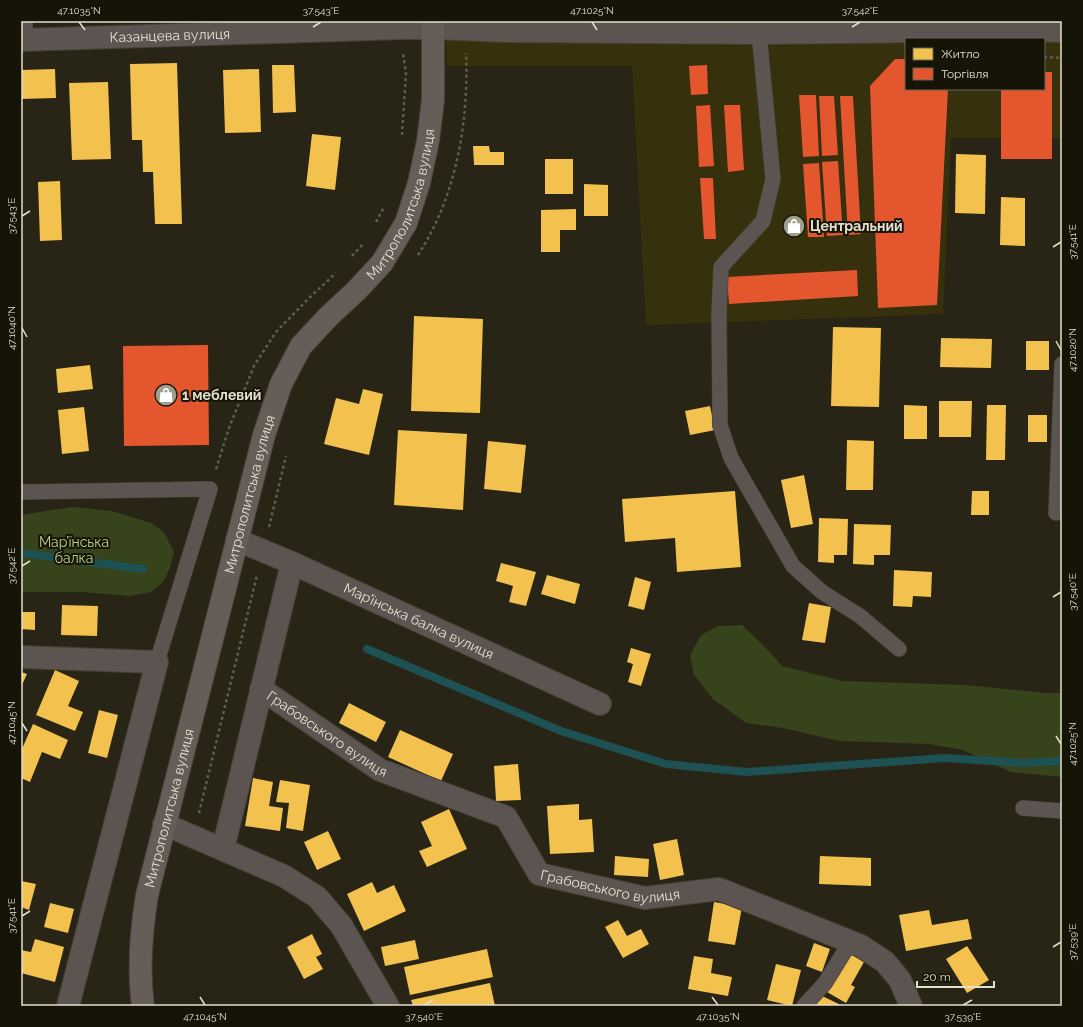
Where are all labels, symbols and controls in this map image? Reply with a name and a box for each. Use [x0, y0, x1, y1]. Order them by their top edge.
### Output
text: 47.1035°N [57, 5, 101, 16]
text: 37.543°E [303, 5, 339, 16]
text: 47.1025°N [570, 5, 614, 16]
text: 37.542°E [842, 5, 878, 16]
street label: Казанцева вулиця [109, 25, 230, 45]
legend [905, 38, 1045, 90]
text: Житло [941, 47, 980, 61]
text: Торгівля [941, 67, 988, 81]
street label: Митрополитська вулиця [363, 128, 437, 283]
text: 37.543°E [6, 198, 17, 234]
shop icon: Центральний [781, 213, 807, 239]
place label: Центральний [810, 218, 903, 234]
text: 37.541°E [1067, 224, 1078, 260]
text: 47.1040°N [6, 306, 17, 350]
text: 47.1020°N [1067, 328, 1078, 372]
shop icon: 1 меблевий [153, 382, 179, 408]
place label: 1 меблевий [182, 387, 261, 403]
street label: Митрополитська вулиця [221, 413, 278, 575]
park label: Мар’їнська балка [39, 534, 109, 566]
text: 37.542°E [6, 548, 17, 584]
text: 37.540°E [1067, 573, 1078, 611]
street label: Мар’їнська балка вулиця [341, 580, 496, 662]
street label: Грабовського вулиця [264, 687, 389, 780]
text: 47.1045°N [6, 701, 17, 745]
text: 47.1025°N [1067, 722, 1078, 766]
street label: Митрополитська вулиця [141, 727, 197, 889]
street label: Грабовського вулиця [539, 867, 681, 907]
text: 37.541°E [6, 898, 17, 934]
text: 37.539°E [1067, 924, 1078, 960]
scale bar [917, 963, 994, 989]
text: 20 m [923, 970, 951, 984]
text: 47.1045°N [183, 1011, 227, 1022]
text: 37.540°E [405, 1011, 443, 1022]
text: 47.1035°N [696, 1011, 740, 1022]
text: 37.539°E [945, 1011, 981, 1022]

